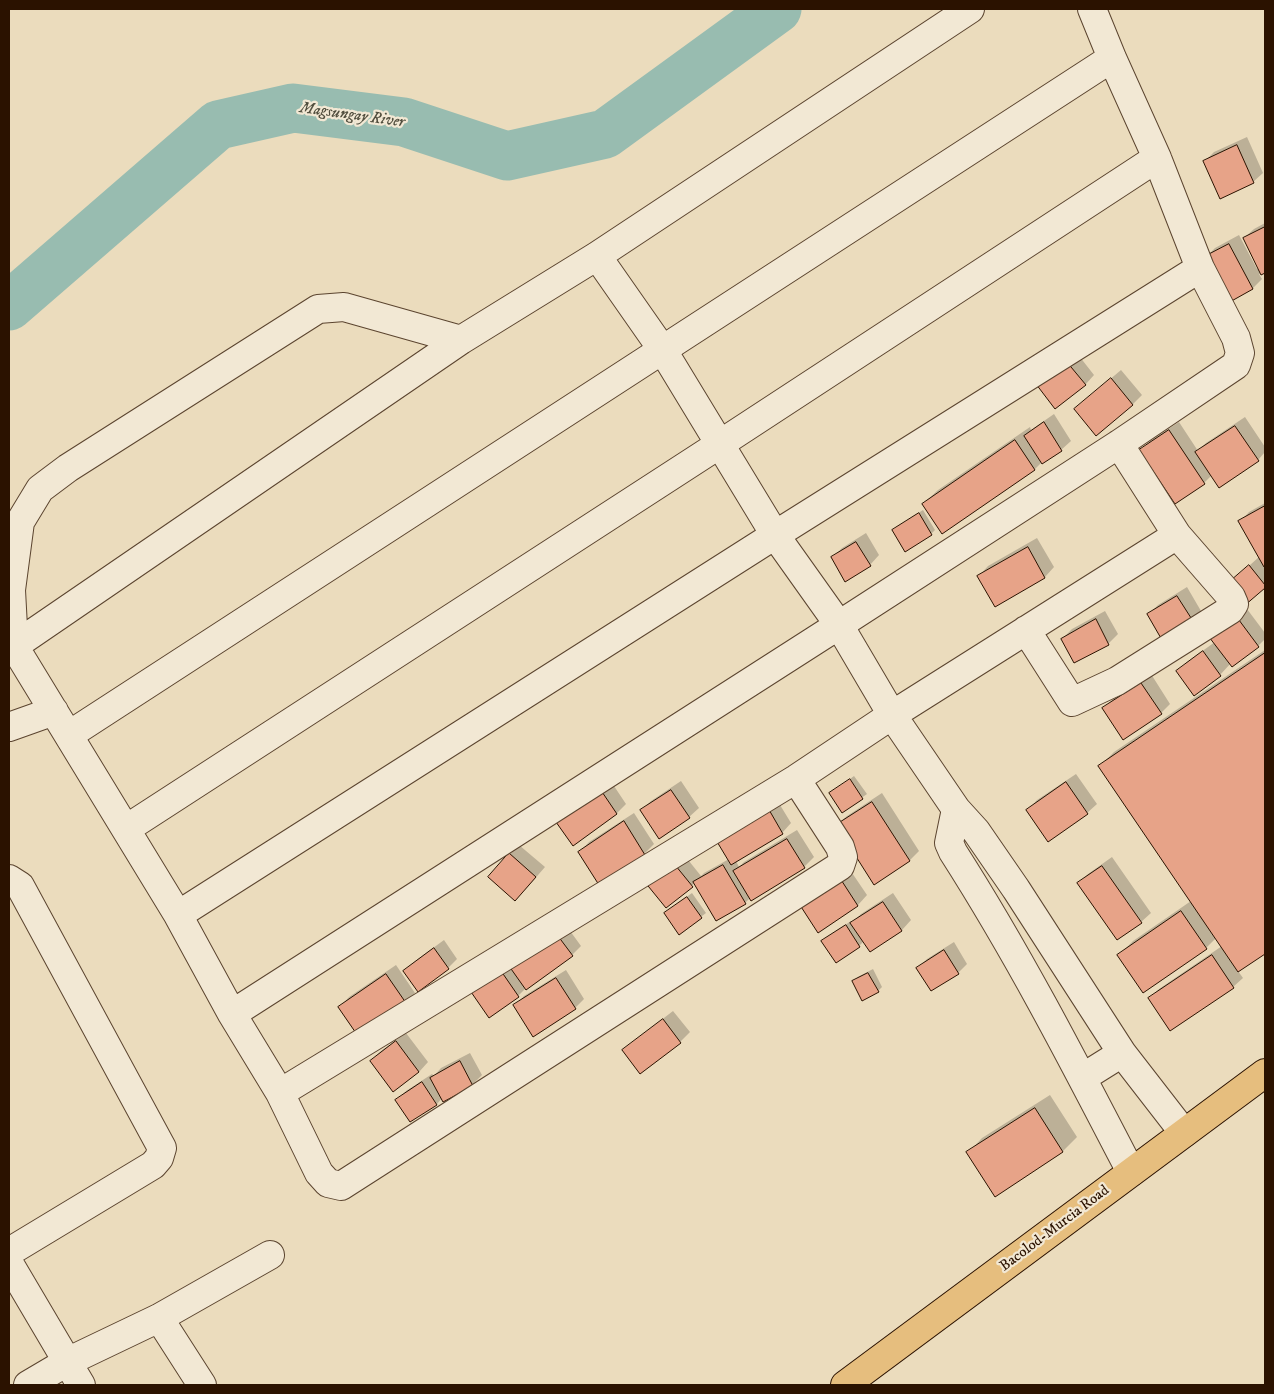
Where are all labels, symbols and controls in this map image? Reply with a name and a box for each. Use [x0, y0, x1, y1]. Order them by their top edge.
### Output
water label: Magsungay River [298, 99, 406, 133]
street label: Bacolod-Murcia Road [997, 1182, 1113, 1276]

